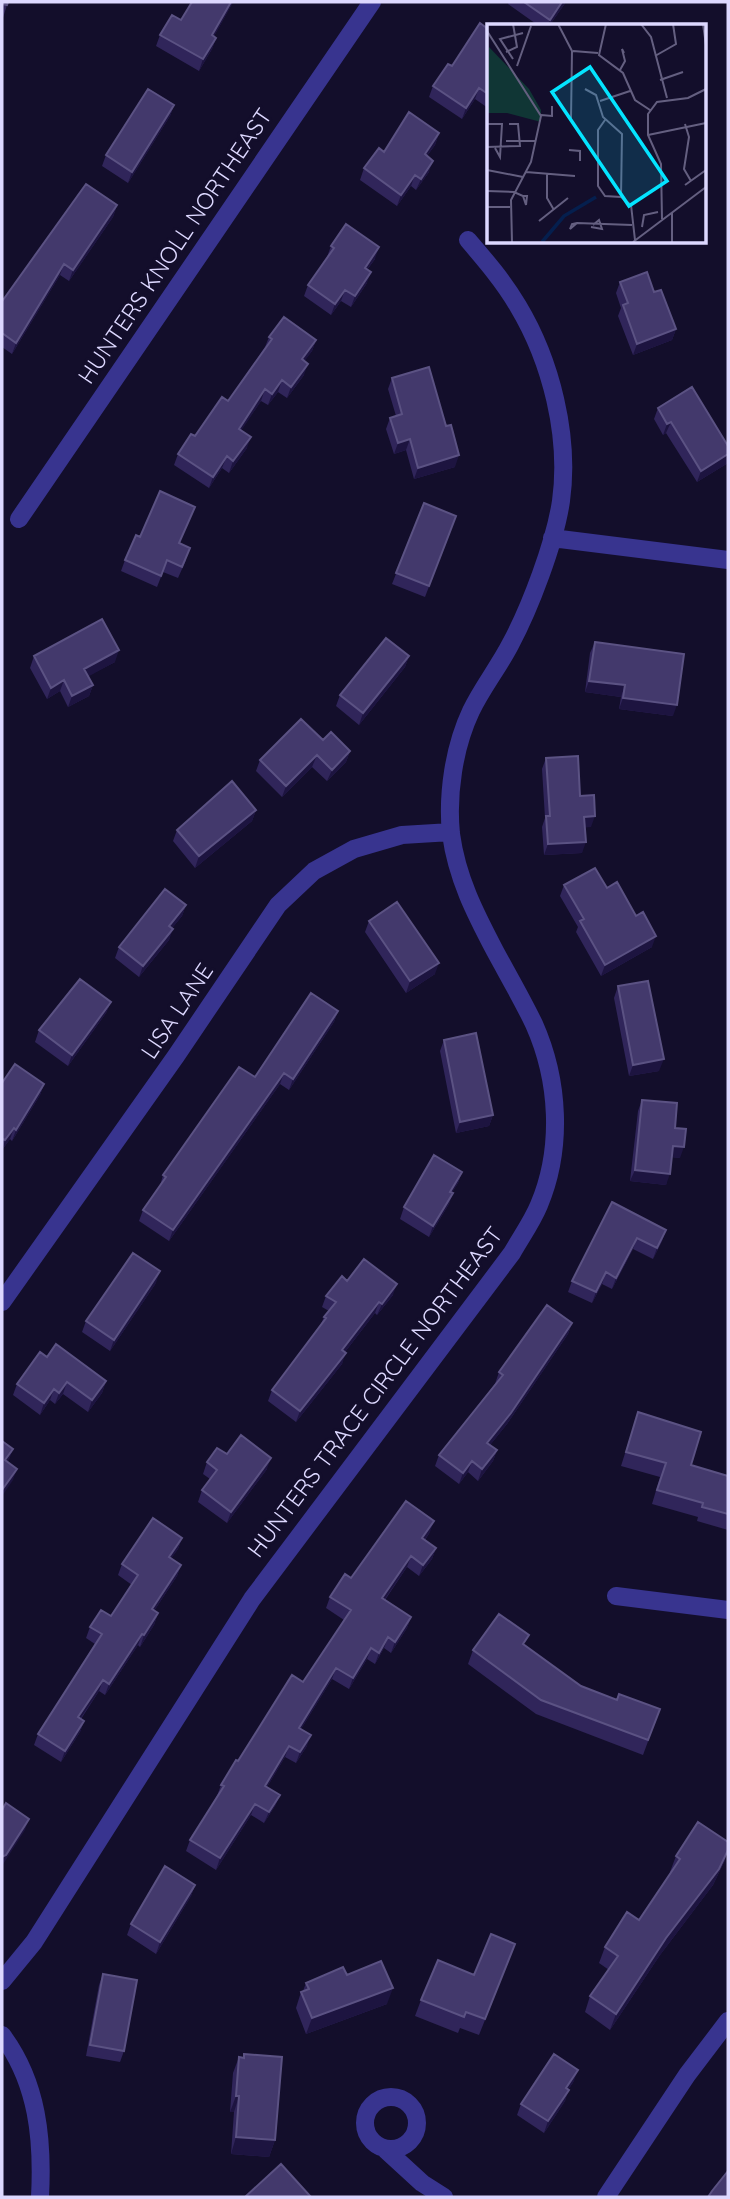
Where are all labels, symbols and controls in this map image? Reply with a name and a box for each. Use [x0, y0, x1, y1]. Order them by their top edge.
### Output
inset map [487, 24, 706, 243]
street label: HUNTERS KNOLL NORTHEAST [71, 102, 278, 389]
street label: LISA LANE [134, 957, 219, 1064]
street label: HUNTERS TRACE CIRCLE NORTHEAST [241, 1220, 509, 1563]

